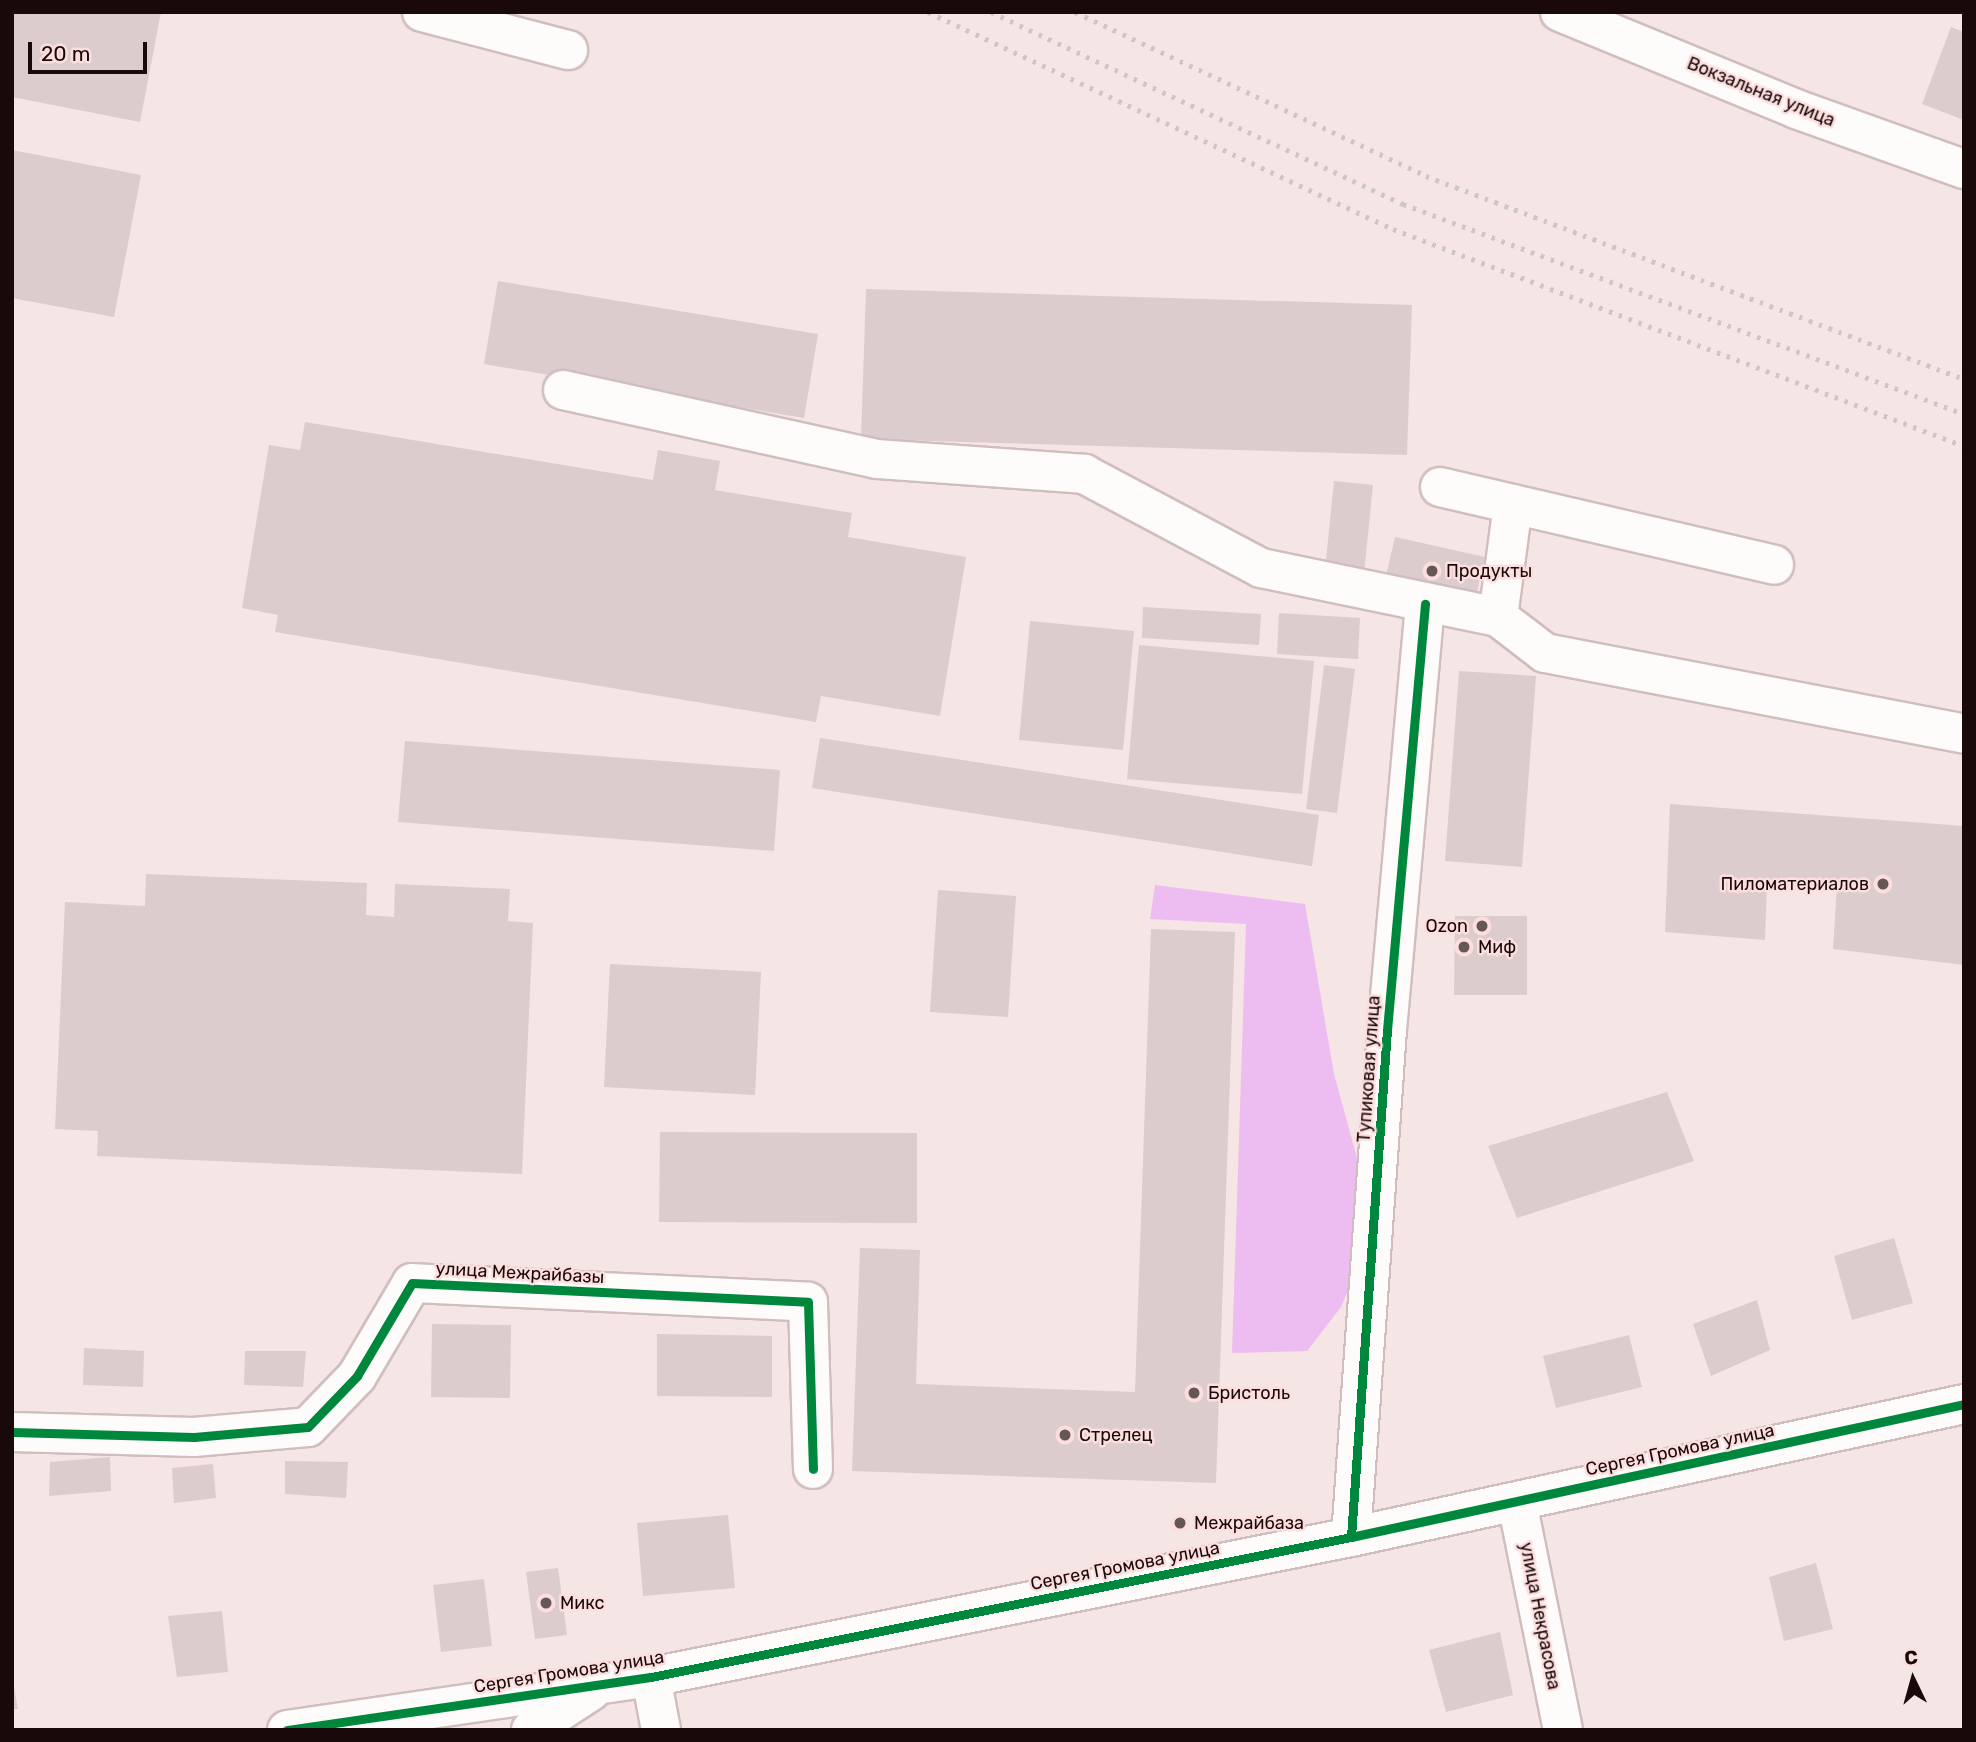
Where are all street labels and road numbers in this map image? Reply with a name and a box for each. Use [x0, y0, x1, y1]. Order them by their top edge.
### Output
street label: Вокзальная улица [1684, 52, 1838, 132]
street label: Тупиковая улица [1353, 995, 1385, 1143]
street label: улица Межрайбазы [435, 1258, 605, 1288]
street label: Сергея Громова улица [1584, 1419, 1776, 1481]
street label: Сергея Громова улица [1029, 1537, 1221, 1595]
street label: улица Некрасова [1515, 1540, 1565, 1692]
street label: Сергея Громова улица [472, 1646, 666, 1698]

